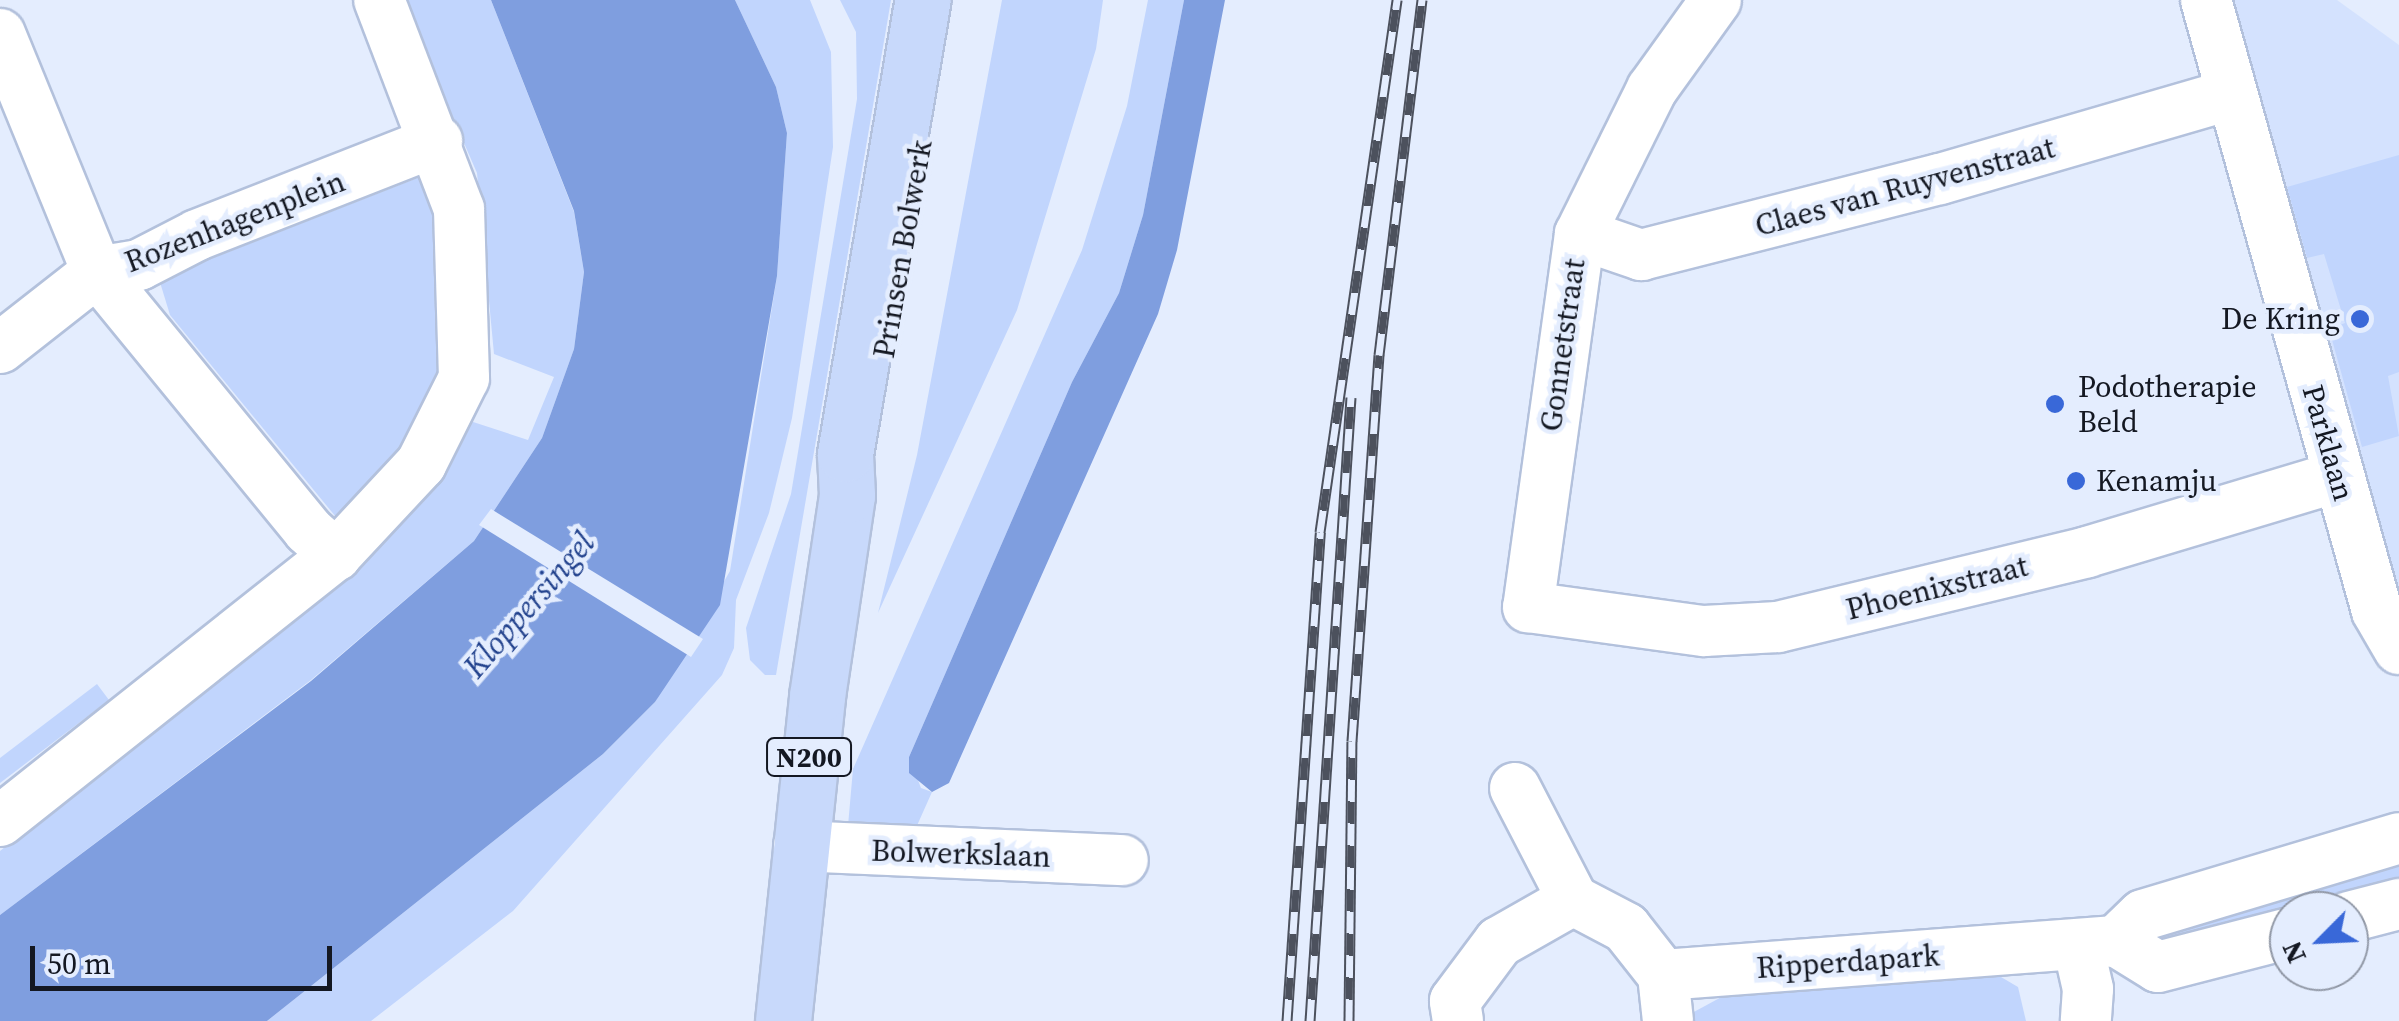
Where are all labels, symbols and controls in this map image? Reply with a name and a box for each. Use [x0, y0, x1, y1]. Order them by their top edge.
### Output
street label: Claes van Ruyvenstraat [1751, 130, 2059, 244]
street label: Prinsen Bolwerk [866, 137, 940, 361]
street label: Rozenhagenplein [120, 164, 350, 280]
street label: Gonnetstraat [1533, 256, 1593, 434]
place label: De Kring [2221, 301, 2340, 337]
marker: De Kring [2349, 308, 2371, 330]
place label: Podotherapie Beld [2078, 369, 2257, 440]
street label: Parklaan [2294, 381, 2362, 505]
marker: Podotherapie Beld [2042, 391, 2068, 417]
place label: Kenamju [2096, 463, 2217, 499]
marker: Kenamju [2065, 470, 2087, 492]
water label: Kloppersingel [456, 525, 602, 685]
street label: Phoenixstraat [1843, 548, 2031, 628]
road number: N200 [764, 734, 854, 780]
street label: Bolwerkslaan [871, 833, 1051, 875]
north arrow [2269, 891, 2369, 991]
scale bar [35, 926, 338, 988]
text: N [2272, 935, 2315, 969]
street label: Ripperdapark [1755, 938, 1941, 986]
text: 50 m [47, 943, 111, 984]

